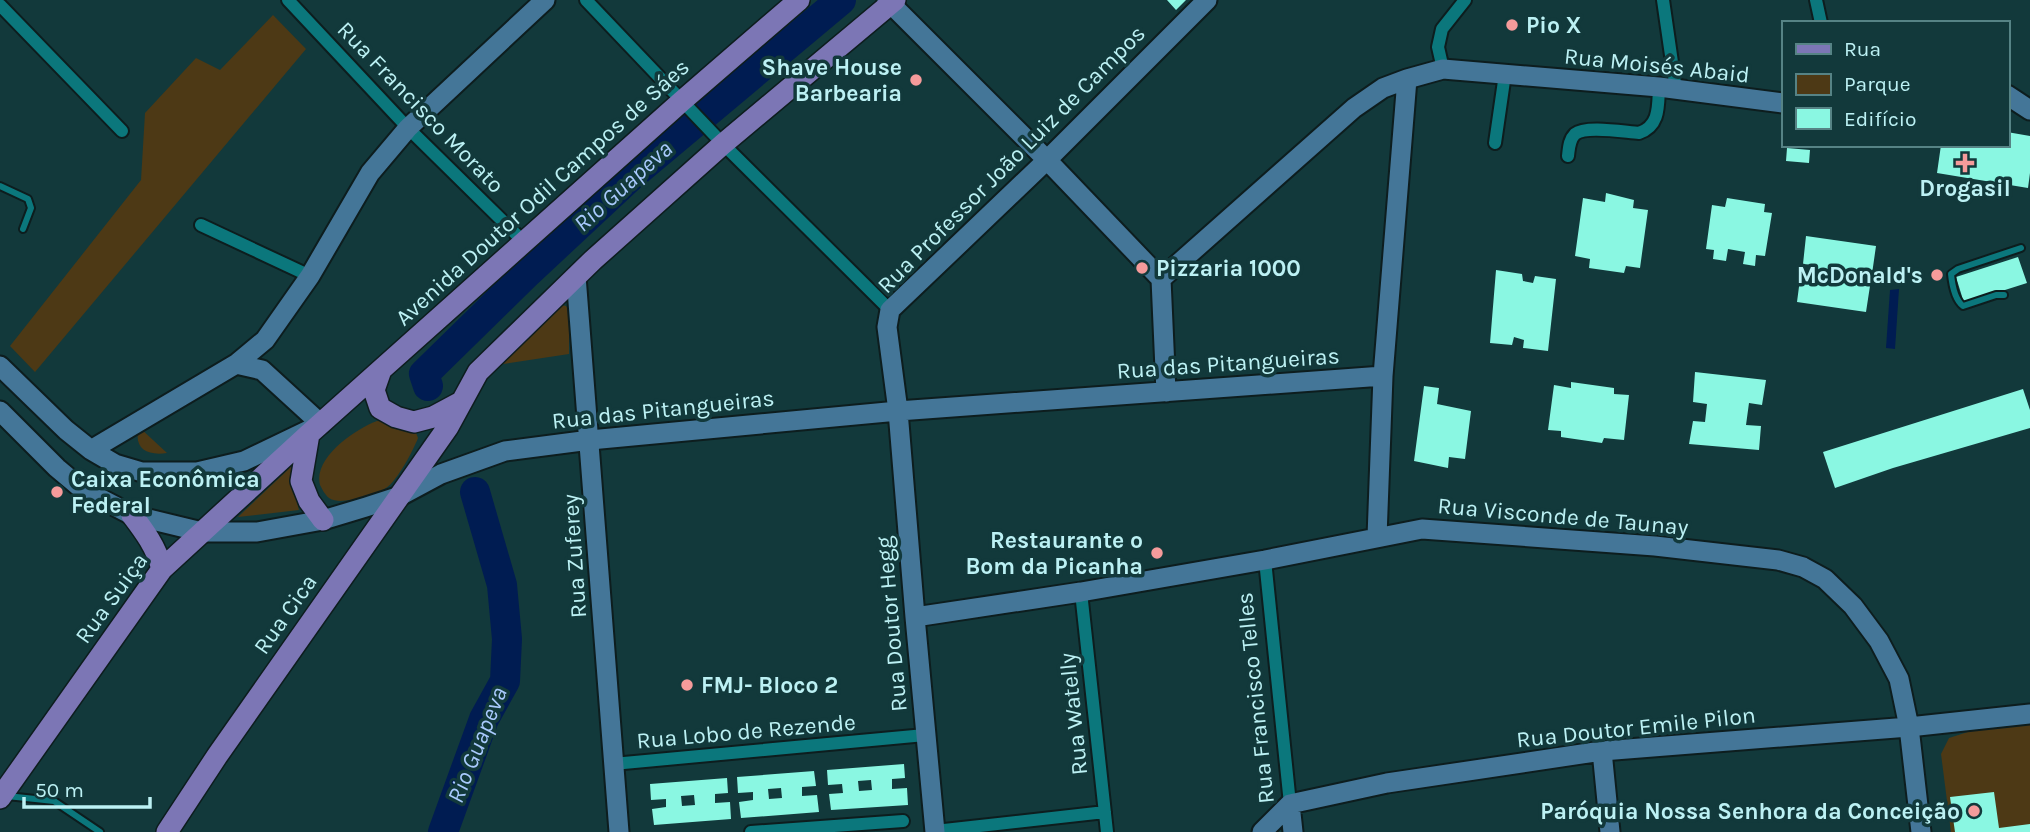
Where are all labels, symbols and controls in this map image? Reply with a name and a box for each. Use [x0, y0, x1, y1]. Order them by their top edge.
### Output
place label: Pio X [1526, 12, 1581, 39]
street label: Rua Francisco Morato [332, 16, 510, 199]
marker: Pio X [1504, 17, 1520, 33]
street label: Rua Professor João Luiz de Campos [872, 20, 1151, 299]
legend [1782, 21, 2009, 147]
text: Rua [1844, 37, 1881, 61]
street label: Rua Moisés Abaid [1563, 42, 1751, 89]
street label: Avenida Doutor Odil Campos de Sáes [390, 53, 695, 331]
place label: Shave House Barbearia [762, 54, 902, 107]
marker: Shave House Barbearia [908, 72, 924, 88]
text: Parque [1844, 72, 1911, 96]
text: Edifício [1844, 107, 1917, 131]
water label: Rio Guapeva [568, 135, 678, 237]
marker: Drogasil [1957, 155, 1973, 171]
place label: Drogasil [1919, 175, 2011, 202]
place label: Pizzaria 1000 [1156, 255, 1301, 282]
marker: Pizzaria 1000 [1134, 260, 1150, 276]
place label: McDonald's [1797, 262, 1923, 289]
marker: McDonald's [1929, 267, 1945, 283]
street label: Rua das Pitangueiras [1116, 342, 1340, 385]
street label: Rua das Pitangueiras [551, 384, 776, 435]
place label: Caixa Econômica Federal [71, 466, 260, 519]
marker: Caixa Econômica Federal [49, 484, 65, 500]
street label: Rua Visconde de Taunay [1437, 492, 1690, 541]
street label: Rua Zuferey [557, 493, 592, 619]
place label: Restaurante o Bom da Picanha [965, 527, 1143, 580]
street label: Rua Doutor Hegg [870, 535, 913, 713]
marker: Restaurante o Bom da Picanha [1149, 545, 1165, 561]
street label: Rua Suiça [70, 548, 153, 649]
street label: Rua Cica [248, 569, 323, 660]
street label: Rua Francisco Telles [1231, 591, 1280, 805]
street label: Rua Watelly [1054, 651, 1093, 776]
place label: FMJ- Bloco 2 [701, 672, 838, 699]
marker: FMJ- Bloco 2 [679, 677, 695, 693]
water label: Rio Guapeva [441, 683, 513, 807]
street label: Rua Doutor Emile Pilon [1515, 702, 1757, 753]
street label: Rua Lobo de Rezende [635, 708, 857, 755]
scale bar [24, 766, 150, 810]
text: 50 m [35, 778, 84, 802]
place label: Paróquia Nossa Senhora da Conceição [1540, 798, 1960, 825]
marker: Paróquia Nossa Senhora da Conceição [1966, 803, 1982, 819]

